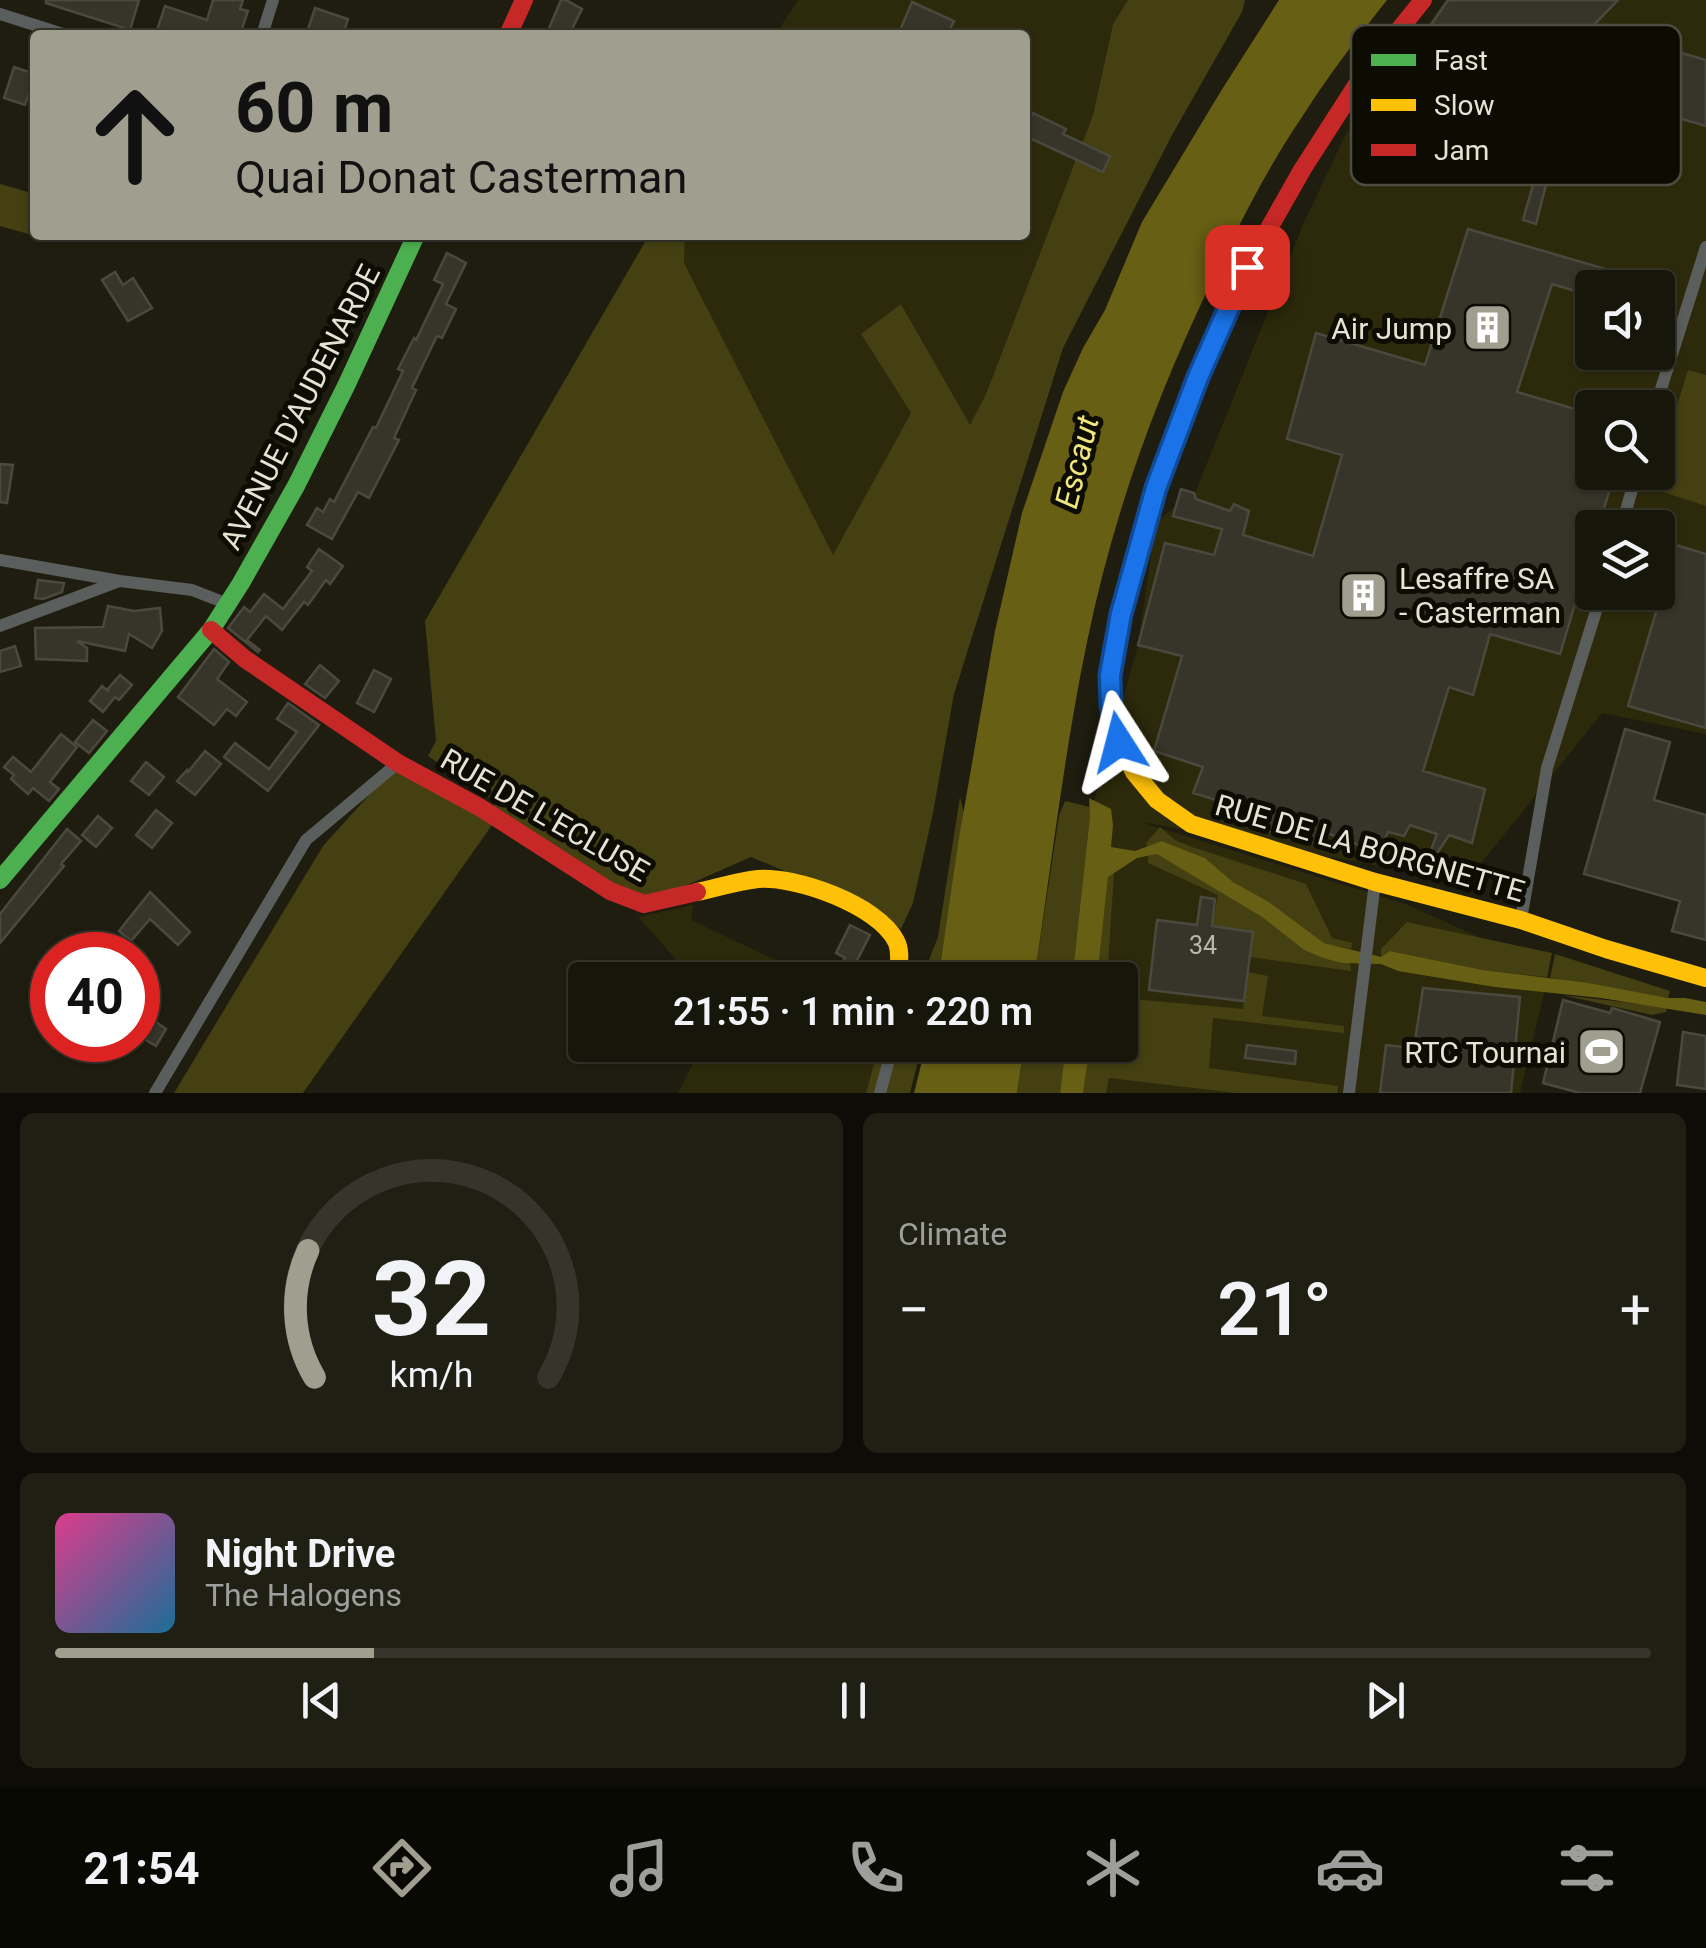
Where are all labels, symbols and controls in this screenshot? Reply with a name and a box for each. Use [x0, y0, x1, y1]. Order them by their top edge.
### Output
legend [1351, 25, 1681, 185]
text: Fast [1434, 44, 1488, 77]
text: 60 m [235, 67, 393, 149]
icon: ahead [70, 70, 200, 200]
text: Slow [1434, 89, 1494, 122]
text: Jam [1434, 134, 1489, 167]
text: Quai Donat Casterman [235, 151, 687, 204]
pin [1205, 225, 1290, 310]
icon: arrive [1220, 240, 1275, 295]
street label: AVENUE D'AUDENARDE [213, 259, 387, 555]
map controls [1575, 270, 1675, 610]
button: sound [1575, 270, 1675, 370]
building icon: Air Jump [1461, 302, 1513, 354]
place label: Air Jump [1331, 311, 1452, 346]
button: search [1575, 390, 1675, 490]
water label: Escaut [1047, 411, 1107, 512]
button: layers [1575, 510, 1675, 610]
place label: Lesaffre SA - Casterman [1399, 561, 1561, 630]
building icon: Lesaffre SA - Casterman [1338, 569, 1390, 621]
position arrow [1067, 690, 1171, 794]
street label: RUE DE L'ECLUSE [435, 741, 655, 889]
street label: RUE DE LA BORGNETTE [1211, 787, 1529, 909]
house number: 34 [1189, 931, 1217, 960]
speed limit sign: 40 [30, 932, 160, 1062]
text: 21:55 · 1 min · 220 m [673, 990, 1033, 1034]
sports icon: RTC Tournai [1575, 1026, 1627, 1078]
place label: RTC Tournai [1404, 1035, 1566, 1070]
text: Climate [898, 1215, 1007, 1253]
text: 32 [372, 1239, 491, 1360]
text: 21° [1217, 1265, 1332, 1353]
text: − [898, 1278, 929, 1342]
text: + [1620, 1278, 1651, 1342]
text: km/h [390, 1354, 473, 1396]
text: Night Drive [205, 1532, 395, 1576]
text: The Halogens [205, 1576, 402, 1614]
icon: previous [294, 1673, 349, 1728]
icon: pause [826, 1673, 881, 1728]
icon: next [1358, 1673, 1413, 1728]
icon: directions [367, 1833, 437, 1903]
icon: music [604, 1833, 674, 1903]
icon: phone [841, 1833, 911, 1903]
icon: climate [1078, 1833, 1148, 1903]
icon: car [1315, 1833, 1385, 1903]
icon: filters [1552, 1833, 1622, 1903]
text: 21:54 [84, 1842, 200, 1895]

